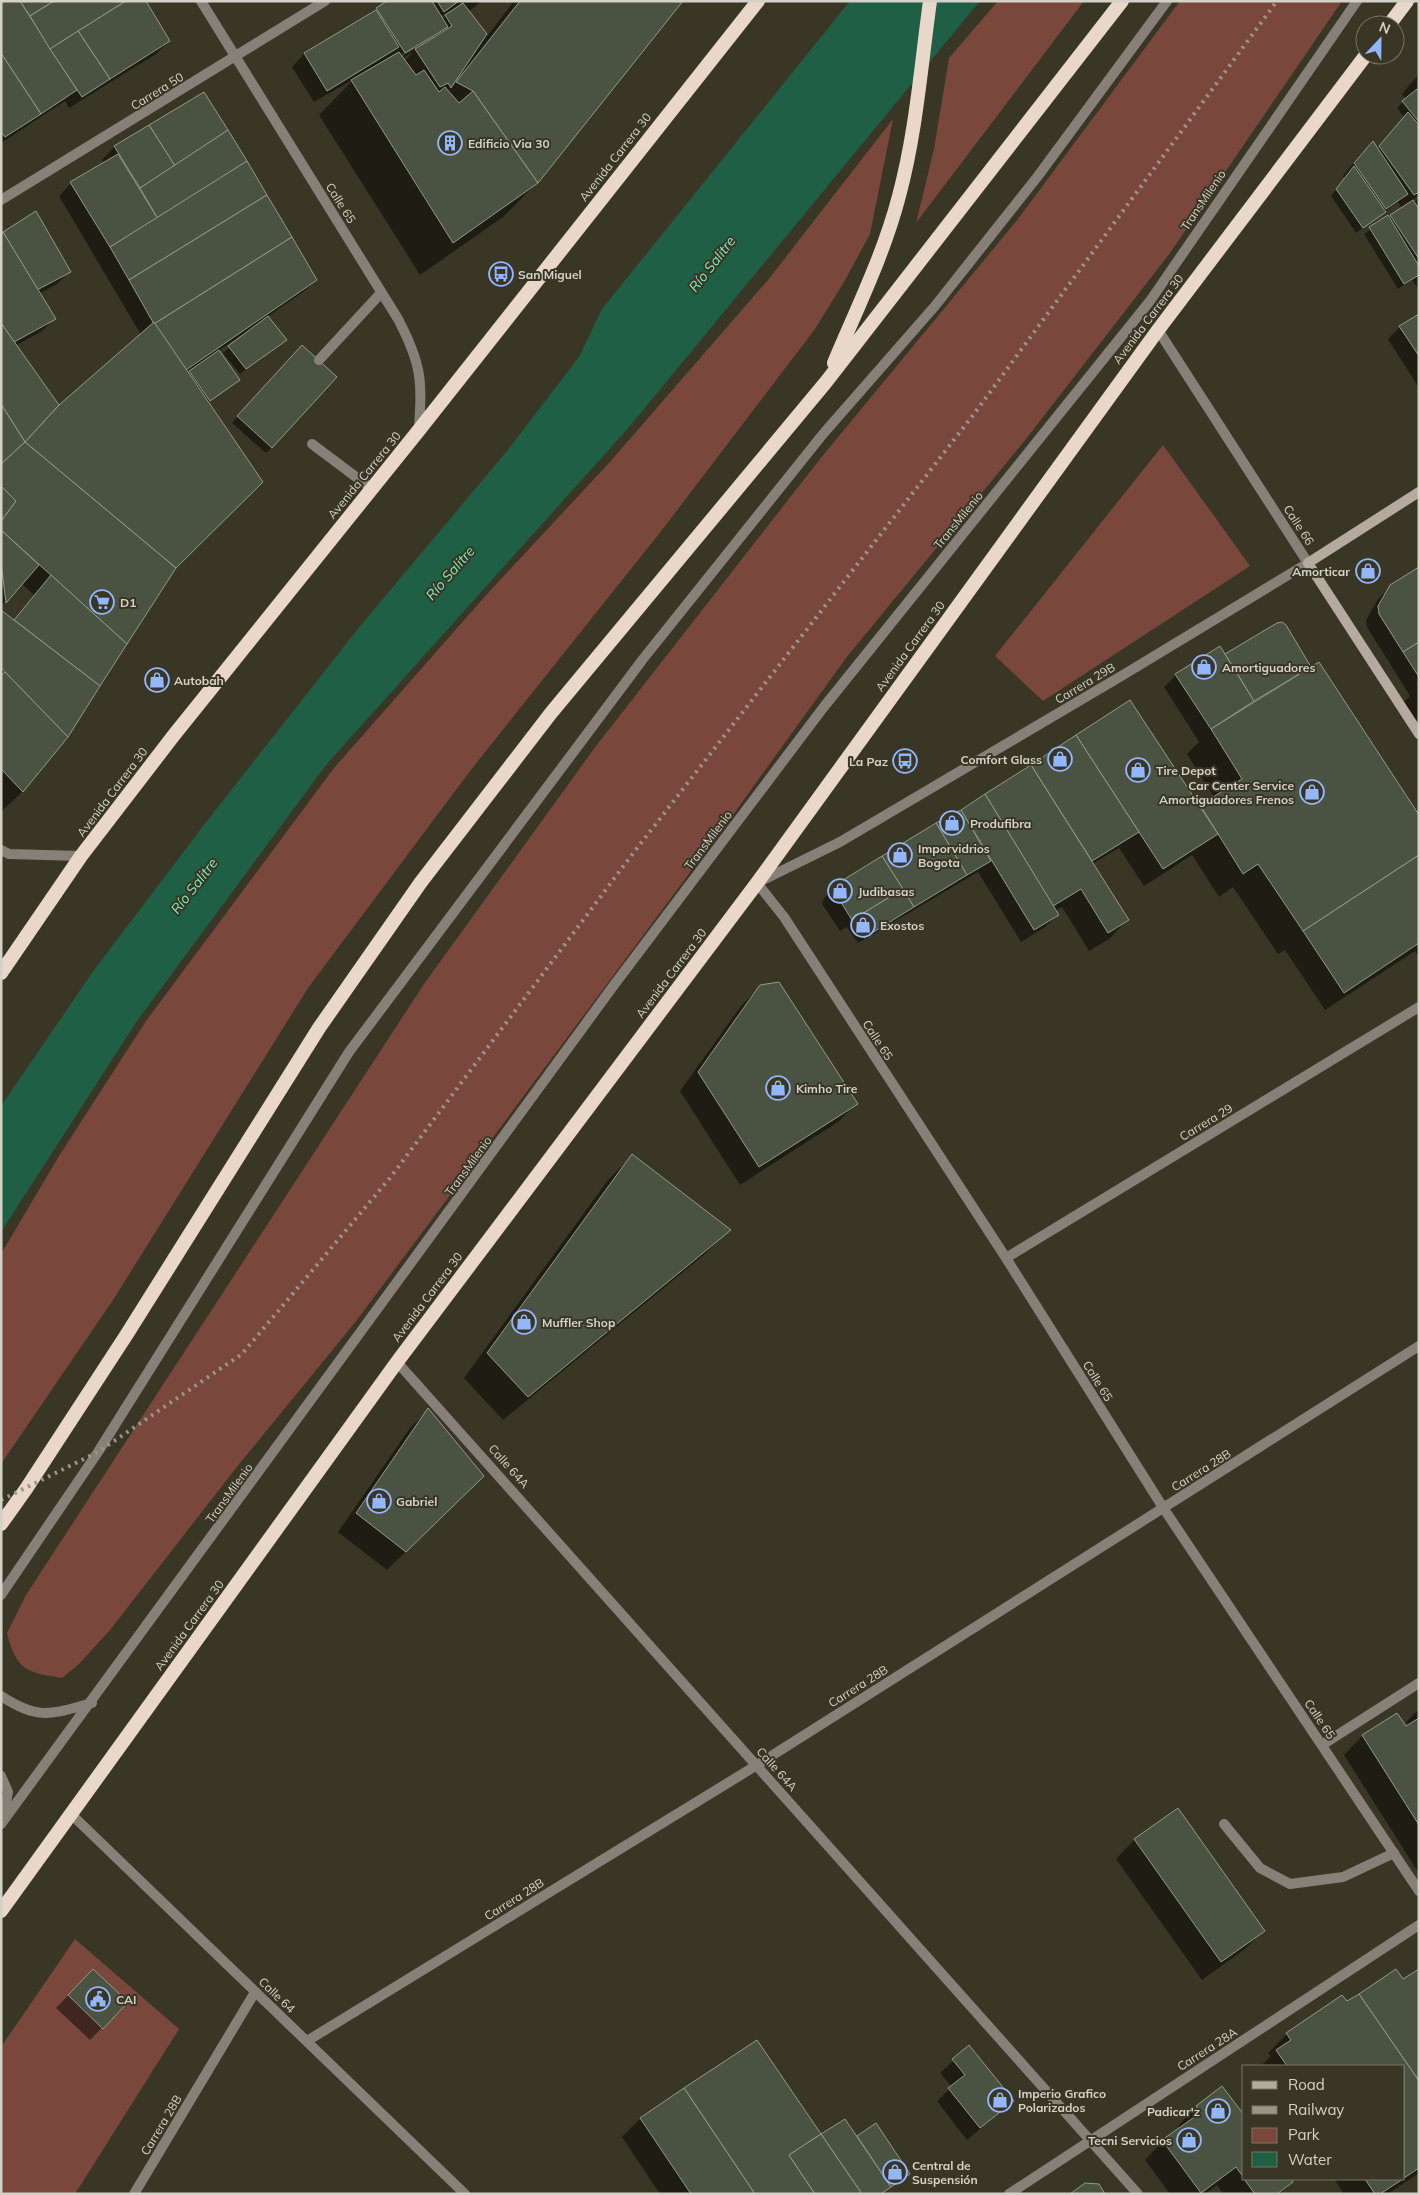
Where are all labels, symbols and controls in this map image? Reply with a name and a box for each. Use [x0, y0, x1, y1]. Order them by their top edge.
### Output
north arrow [1355, 15, 1405, 65]
text: N [1377, 18, 1393, 38]
street label: Carrera 50 [128, 69, 186, 113]
street label: Avenida Carrera 30 [576, 110, 654, 204]
building icon: Edificio Via 30 [437, 130, 463, 156]
place label: Edificio Via 30 [468, 136, 550, 151]
street label: TransMilenio [1177, 167, 1229, 233]
street label: Calle 65 [323, 180, 359, 226]
water label: Río Salitre [685, 232, 740, 296]
bus stop icon: San Miguel [488, 261, 514, 287]
place label: San Miguel [518, 267, 582, 282]
street label: Avenida Carrera 30 [1109, 271, 1187, 367]
street label: Avenida Carrera 30 [324, 428, 404, 522]
street label: TransMilenio [930, 488, 986, 552]
street label: Calle 66 [1280, 502, 1318, 548]
water label: Río Salitre [422, 542, 479, 604]
shop icon: Amorticar [1355, 558, 1381, 584]
place label: Amorticar [1292, 564, 1350, 579]
supermarket icon: D1 [89, 589, 115, 615]
place label: D1 [120, 595, 136, 610]
street label: Avenida Carrera 30 [872, 598, 948, 694]
shop icon: Amortiguadores [1191, 654, 1217, 680]
street label: Carrera 29B [1052, 659, 1118, 707]
place label: Amortiguadores [1222, 660, 1315, 675]
shop icon: Autobah [144, 667, 170, 693]
place label: Autobah [174, 673, 224, 688]
street label: Avenida Carrera 30 [73, 744, 151, 840]
shop icon: Comfort Glass [1047, 746, 1073, 772]
bus stop icon: La Paz [892, 748, 918, 774]
place label: Comfort Glass [961, 752, 1042, 767]
place label: La Paz [849, 754, 888, 769]
shop icon: Tire Depot [1125, 757, 1151, 783]
place label: Tire Depot [1156, 763, 1216, 778]
place label: Car Center Service Amortiguadores Frenos [1159, 778, 1294, 807]
shop icon: Car Center Service Amortiguadores Frenos [1299, 779, 1325, 805]
street label: TransMilenio [681, 807, 735, 873]
shop icon: Produfibra [939, 810, 965, 836]
place label: Produfibra [970, 816, 1031, 831]
place label: Imporvidrios Bogota [918, 841, 990, 870]
shop icon: Imporvidrios Bogota [887, 842, 913, 868]
water label: Río Salitre [167, 854, 222, 918]
shop icon: Judibasas [827, 878, 853, 904]
place label: Judibasas [858, 884, 914, 899]
shop icon: Exostos [850, 912, 876, 938]
place label: Exostos [880, 918, 924, 933]
street label: Avenida Carrera 30 [632, 925, 710, 1021]
street label: Calle 65 [859, 1017, 897, 1063]
shop icon: Kimho Tire [765, 1075, 791, 1101]
place label: Kimho Tire [796, 1081, 858, 1096]
street label: Carrera 29 [1177, 1100, 1235, 1144]
street label: TransMilenio [441, 1133, 495, 1199]
street label: Avenida Carrera 30 [388, 1249, 466, 1345]
shop icon: Muffler Shop [511, 1309, 537, 1335]
place label: Muffler Shop [542, 1315, 615, 1330]
street label: Calle 65 [1080, 1358, 1116, 1404]
street label: Calle 64A [485, 1441, 533, 1491]
street label: Carrera 28B [1168, 1446, 1234, 1494]
street label: TransMilenio [202, 1460, 256, 1526]
shop icon: Gabriel [366, 1488, 392, 1514]
place label: Gabriel [396, 1494, 437, 1509]
street label: Avenida Carrera 30 [151, 1577, 227, 1673]
street label: Carrera 28B [825, 1662, 891, 1710]
street label: Calle 65 [1301, 1696, 1339, 1742]
street label: Calle 64A [753, 1744, 801, 1794]
street label: Carrera 28B [481, 1875, 547, 1923]
street label: Calle 64 [256, 1974, 298, 2016]
public building icon: CAI [85, 1986, 111, 2012]
place label: CAI [116, 1992, 136, 2007]
street label: Carrera 28A [1174, 2024, 1240, 2074]
legend [1242, 2065, 1405, 2180]
text: Road [1288, 2075, 1325, 2094]
place label: Imperio Grafico Polarizados [1018, 2086, 1106, 2115]
shop icon: Imperio Grafico Polarizados [987, 2087, 1013, 2113]
street label: Carrera 28B [137, 2092, 185, 2158]
shop icon: Padicar'z [1205, 2098, 1231, 2124]
text: Railway [1288, 2100, 1344, 2119]
place label: Padicar'z [1147, 2104, 1200, 2119]
text: Park [1288, 2125, 1320, 2144]
shop icon: Tecni Servicios [1176, 2127, 1202, 2153]
place label: Tecni Servicios [1088, 2133, 1172, 2148]
text: Water [1288, 2150, 1332, 2169]
place label: Central de Suspensión [912, 2158, 978, 2187]
shop icon: Central de Suspensión [882, 2159, 908, 2185]

